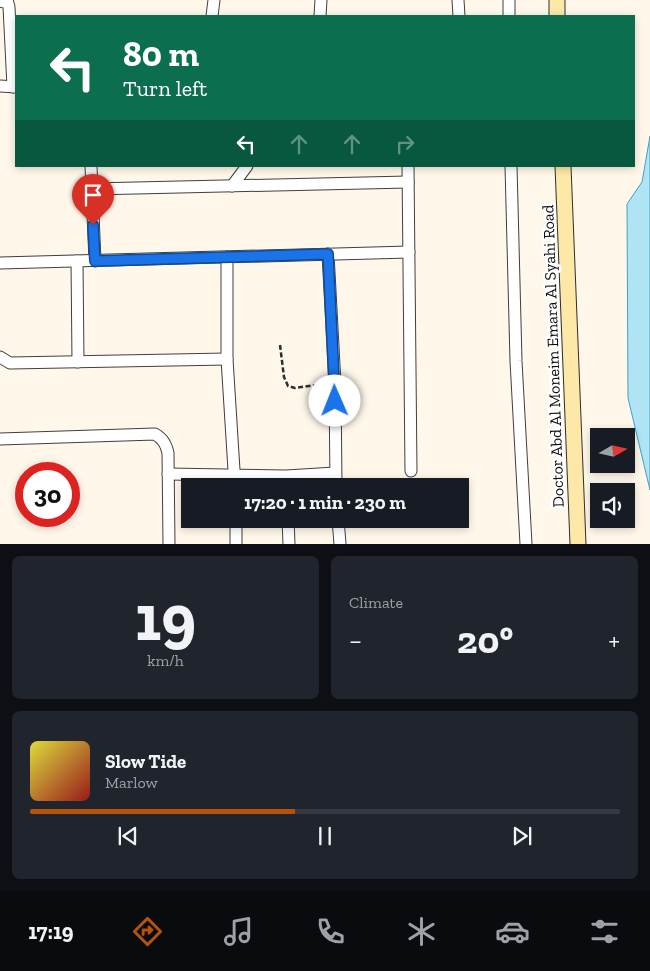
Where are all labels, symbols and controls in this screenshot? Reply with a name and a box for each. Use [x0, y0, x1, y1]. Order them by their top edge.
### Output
text: 80 m [123, 33, 199, 75]
icon: left [40, 35, 105, 100]
text: Turn left [123, 75, 207, 102]
icon: left [232, 130, 260, 158]
icon: ahead [285, 130, 313, 158]
icon: ahead [338, 130, 366, 158]
icon: right [391, 130, 419, 158]
pin [72, 174, 114, 225]
icon: arrive [79, 181, 107, 209]
street label: Doctor Abd Al Moneim Emara Al Syahi Road [538, 204, 568, 508]
position arrow [308, 374, 360, 426]
north arrow [590, 428, 635, 472]
map controls [590, 428, 635, 528]
speed limit sign: 30 [15, 462, 80, 527]
button: sound [590, 483, 635, 528]
text: 17:20 · 1 min · 230 m [244, 491, 406, 514]
text: 19 [135, 579, 196, 657]
text: Climate [349, 593, 403, 612]
text: 20° [457, 617, 513, 663]
text: − [349, 624, 362, 657]
text: + [608, 624, 620, 657]
text: km/h [147, 651, 184, 670]
text: Slow Tide [105, 750, 186, 773]
text: Marlow [105, 773, 158, 792]
icon: previous [114, 822, 142, 850]
icon: pause [311, 822, 339, 850]
icon: next [508, 822, 536, 850]
icon: directions [130, 914, 165, 949]
icon: music [221, 914, 256, 949]
icon: phone [313, 914, 348, 949]
icon: climate [404, 914, 439, 949]
icon: car [495, 914, 530, 949]
icon: filters [587, 914, 622, 949]
text: 17:19 [28, 918, 74, 945]

